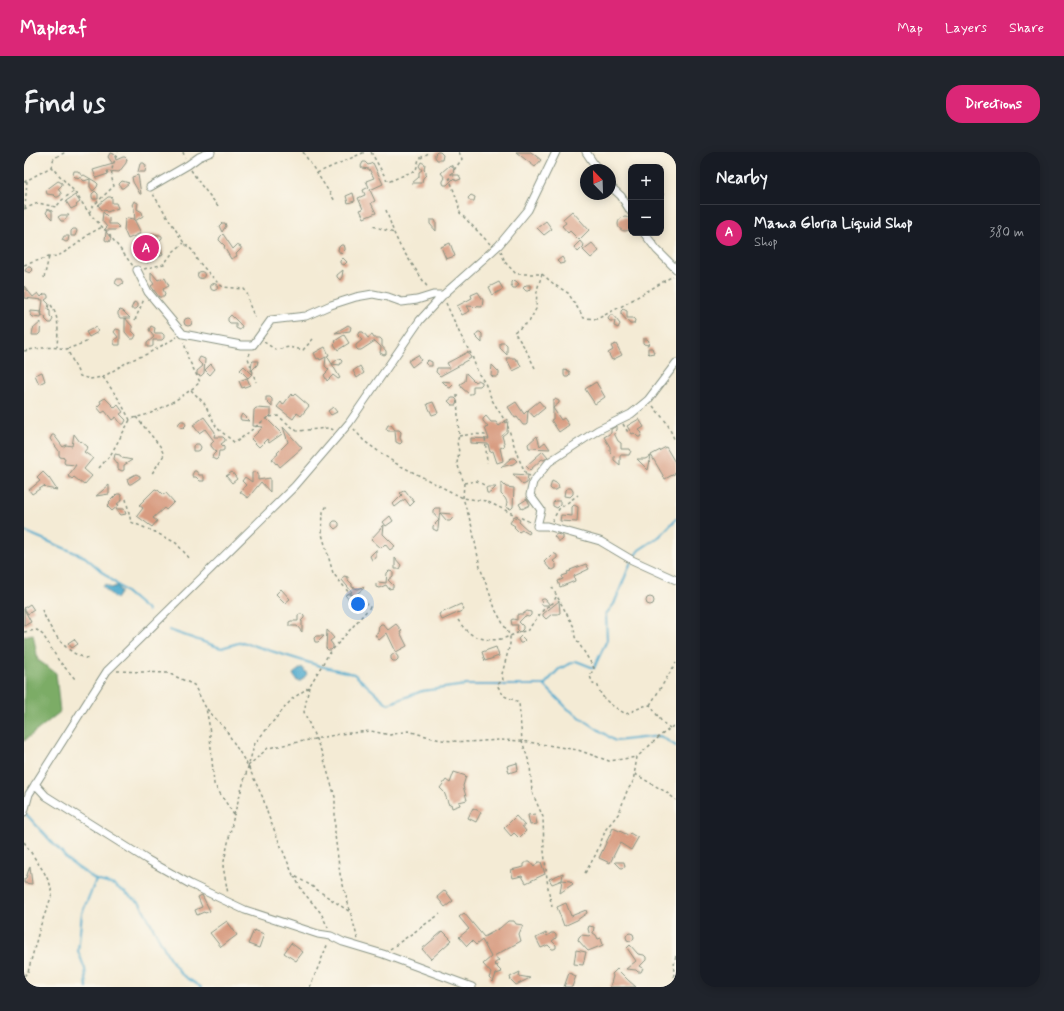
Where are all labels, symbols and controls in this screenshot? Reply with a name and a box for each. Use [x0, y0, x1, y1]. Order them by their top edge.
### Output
text: Mapleaf [20, 16, 87, 41]
text: Map [897, 19, 923, 37]
text: Layers [945, 19, 987, 37]
text: Share [1009, 19, 1044, 37]
button: Directions [946, 85, 1040, 123]
text: Find us [24, 86, 105, 123]
north arrow [580, 164, 616, 200]
map controls [628, 164, 664, 236]
button: + [628, 164, 664, 200]
text: Nearby [716, 167, 768, 189]
button: − [628, 200, 664, 236]
text: Mama Gloria Liquid Shop [754, 214, 913, 234]
text: A [725, 224, 733, 241]
text: 380 m [989, 224, 1024, 241]
pin: A [133, 233, 159, 263]
text: Shop [754, 234, 778, 251]
your location [348, 594, 368, 614]

